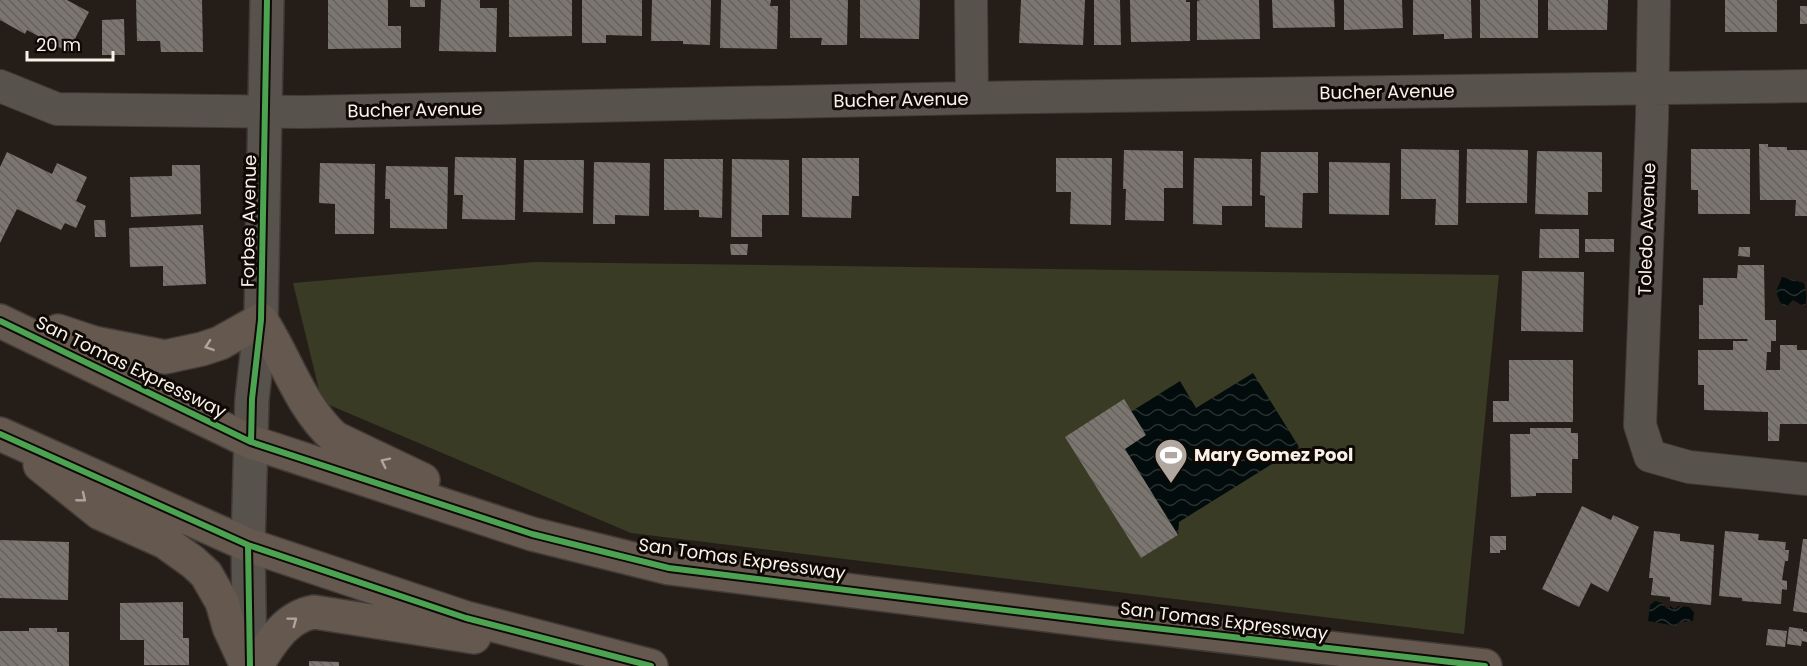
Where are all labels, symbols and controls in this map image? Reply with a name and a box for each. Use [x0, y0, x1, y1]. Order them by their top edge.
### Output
scale bar [27, 24, 112, 62]
text: 20 m [36, 32, 81, 57]
street label: Bucher Avenue [1319, 78, 1455, 105]
street label: Bucher Avenue [833, 86, 969, 113]
street label: Bucher Avenue [347, 96, 483, 123]
street label: Forbes Avenue [235, 155, 262, 287]
street label: Toledo Avenue [1632, 162, 1661, 296]
street label: San Tomas Expressway [32, 310, 231, 424]
one-way arrow [204, 339, 215, 352]
sports icon: Mary Gomez Pool [1153, 437, 1189, 484]
place label: Mary Gomez Pool [1194, 442, 1353, 467]
one-way arrow [381, 457, 392, 469]
one-way arrow [75, 491, 86, 502]
street label: San Tomas Expressway [637, 532, 847, 585]
street label: San Tomas Expressway [1119, 595, 1329, 646]
one-way arrow [286, 617, 297, 628]

